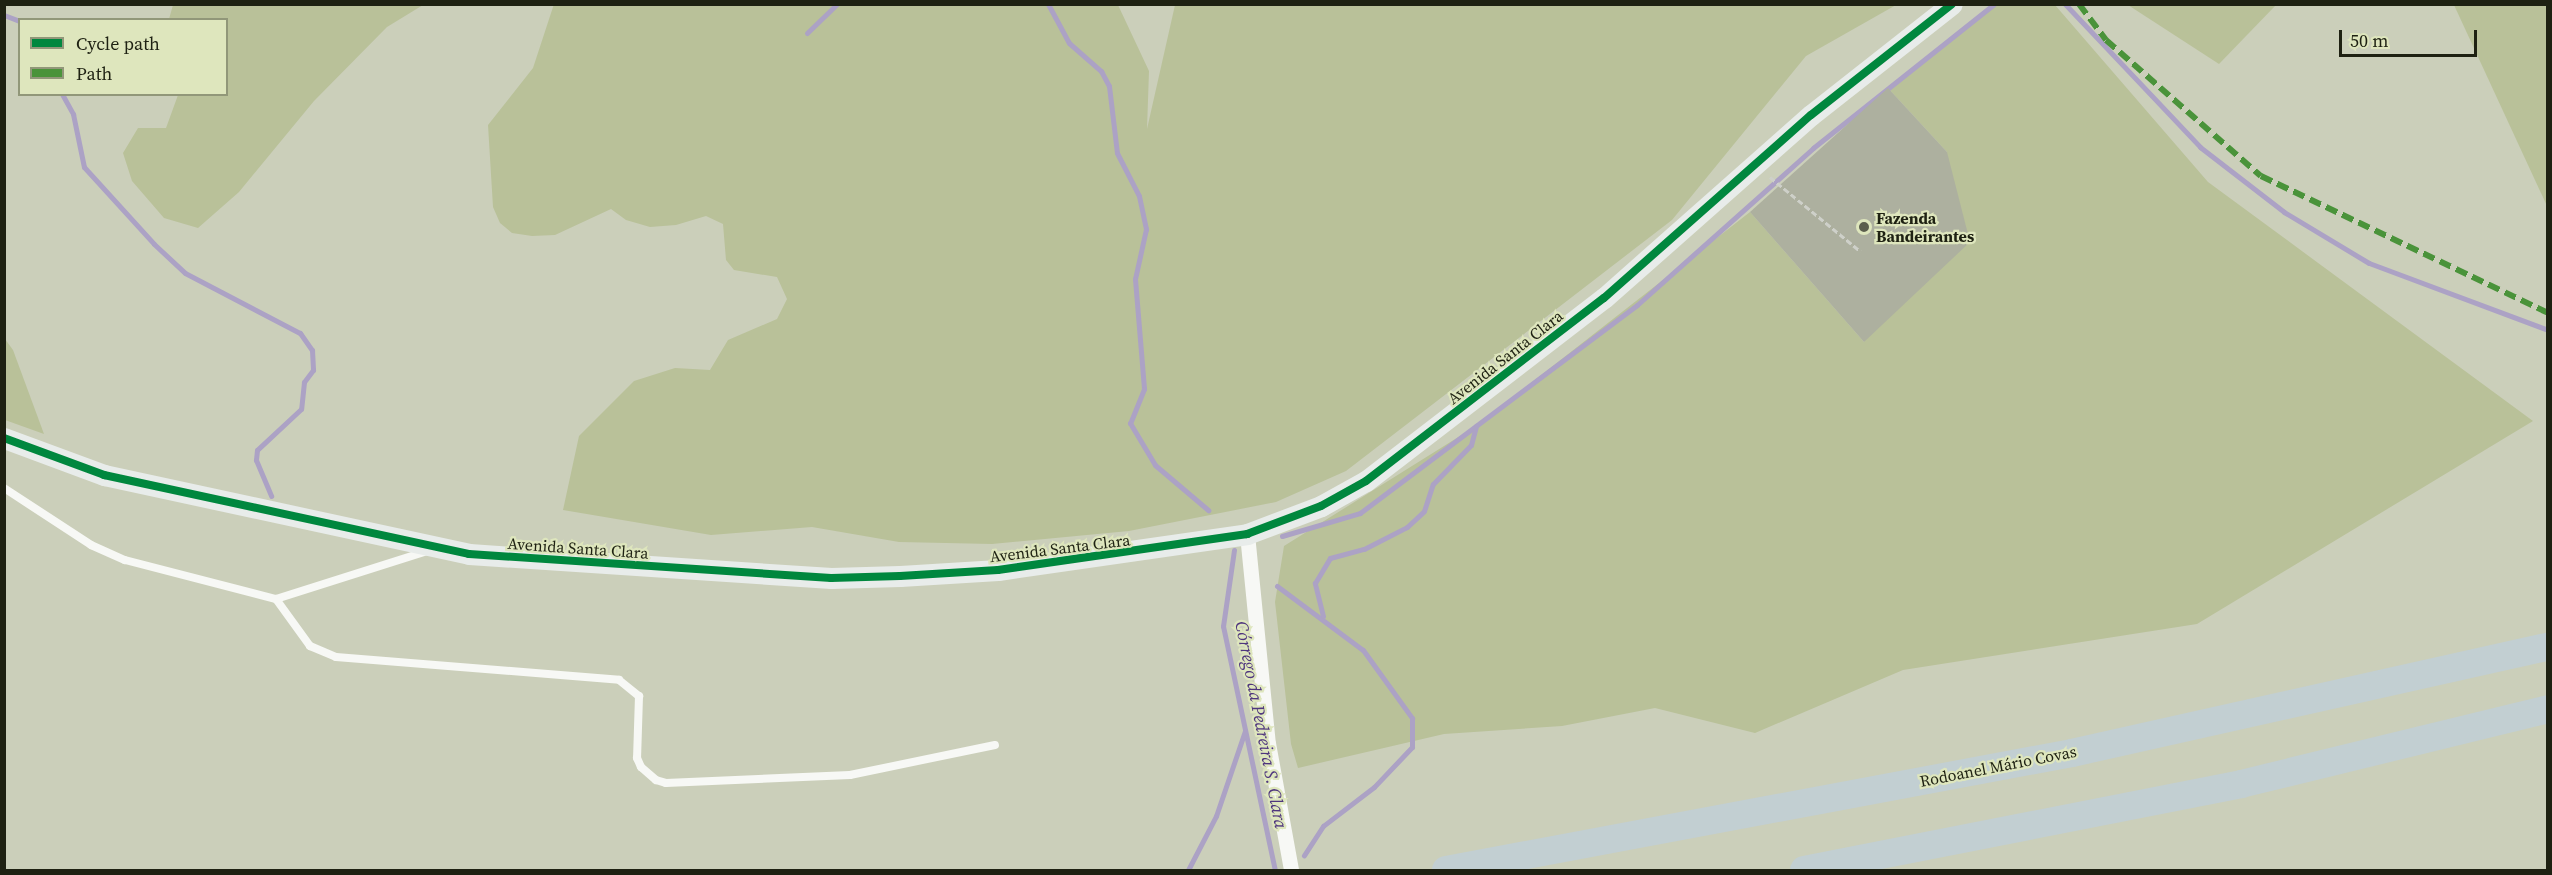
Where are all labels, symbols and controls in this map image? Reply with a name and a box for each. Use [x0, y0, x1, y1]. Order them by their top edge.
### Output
legend [18, 18, 228, 96]
scale bar [2342, 18, 2480, 56]
text: 50 m [2350, 28, 2388, 53]
text: Cycle path [76, 31, 160, 56]
text: Path [76, 61, 112, 86]
place label: Fazenda Bandeirantes [1876, 208, 1974, 246]
marker: Fazenda Bandeirantes [1857, 220, 1871, 234]
street label: Avenida Santa Clara [1443, 306, 1567, 408]
street label: Avenida Santa Clara [989, 530, 1131, 566]
street label: Avenida Santa Clara [507, 533, 649, 563]
water label: Córrego da Pedreira S. Clara [1230, 619, 1292, 831]
street label: Rodoanel Mário Covas [1918, 741, 2078, 791]

